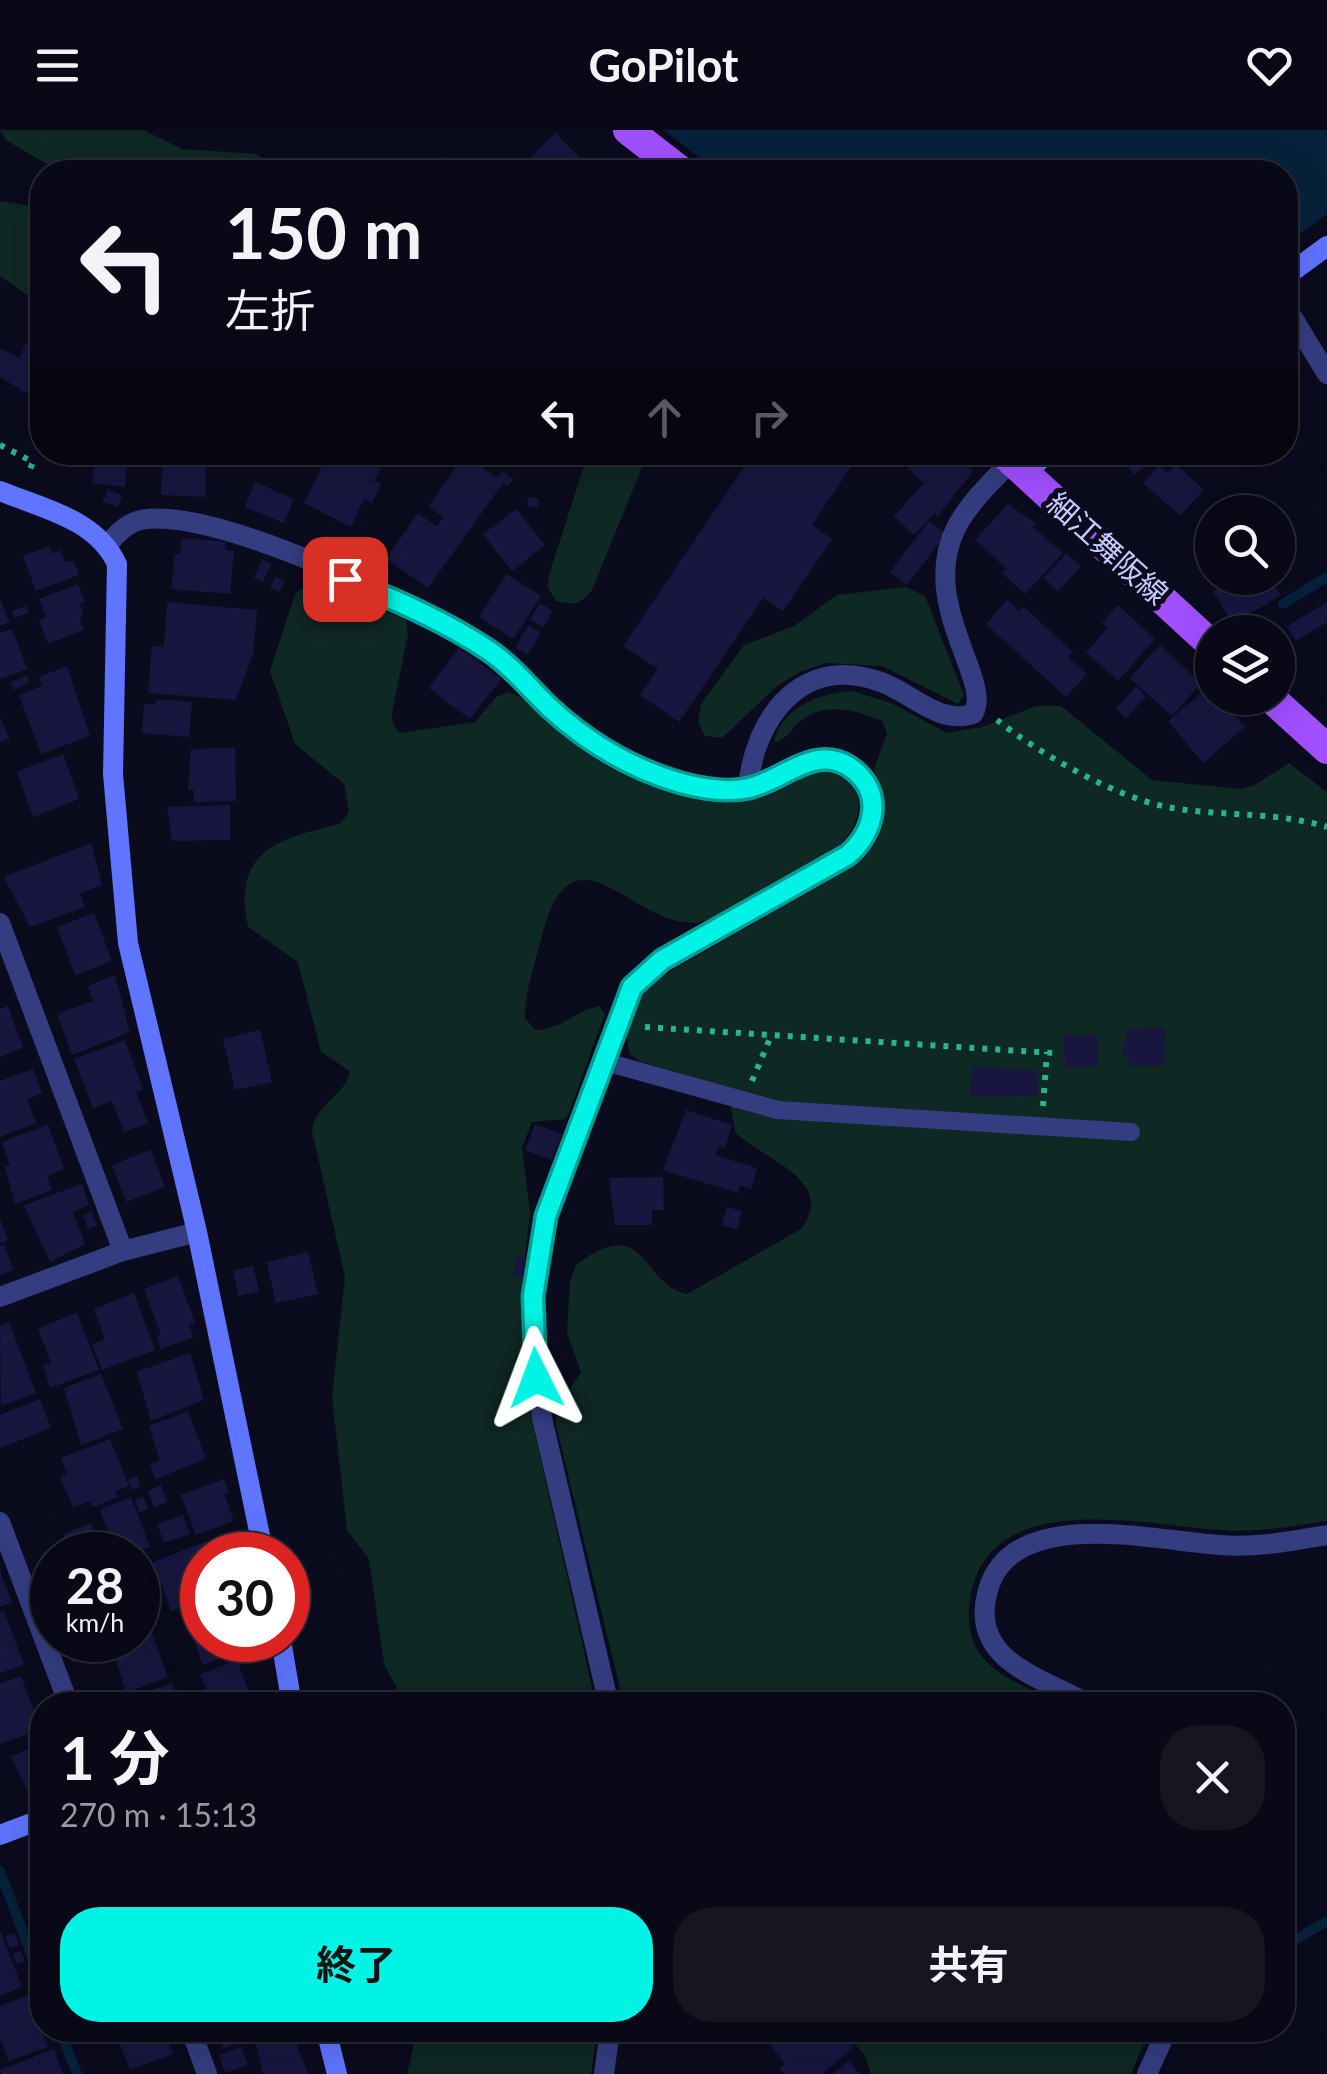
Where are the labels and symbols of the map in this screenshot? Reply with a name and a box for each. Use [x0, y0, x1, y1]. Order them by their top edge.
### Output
street label: 細江舞阪線 [1041, 484, 1176, 611]
pin [303, 537, 388, 622]
position arrow [484, 1326, 588, 1430]
speed limit sign: 30 [180, 1532, 310, 1662]

